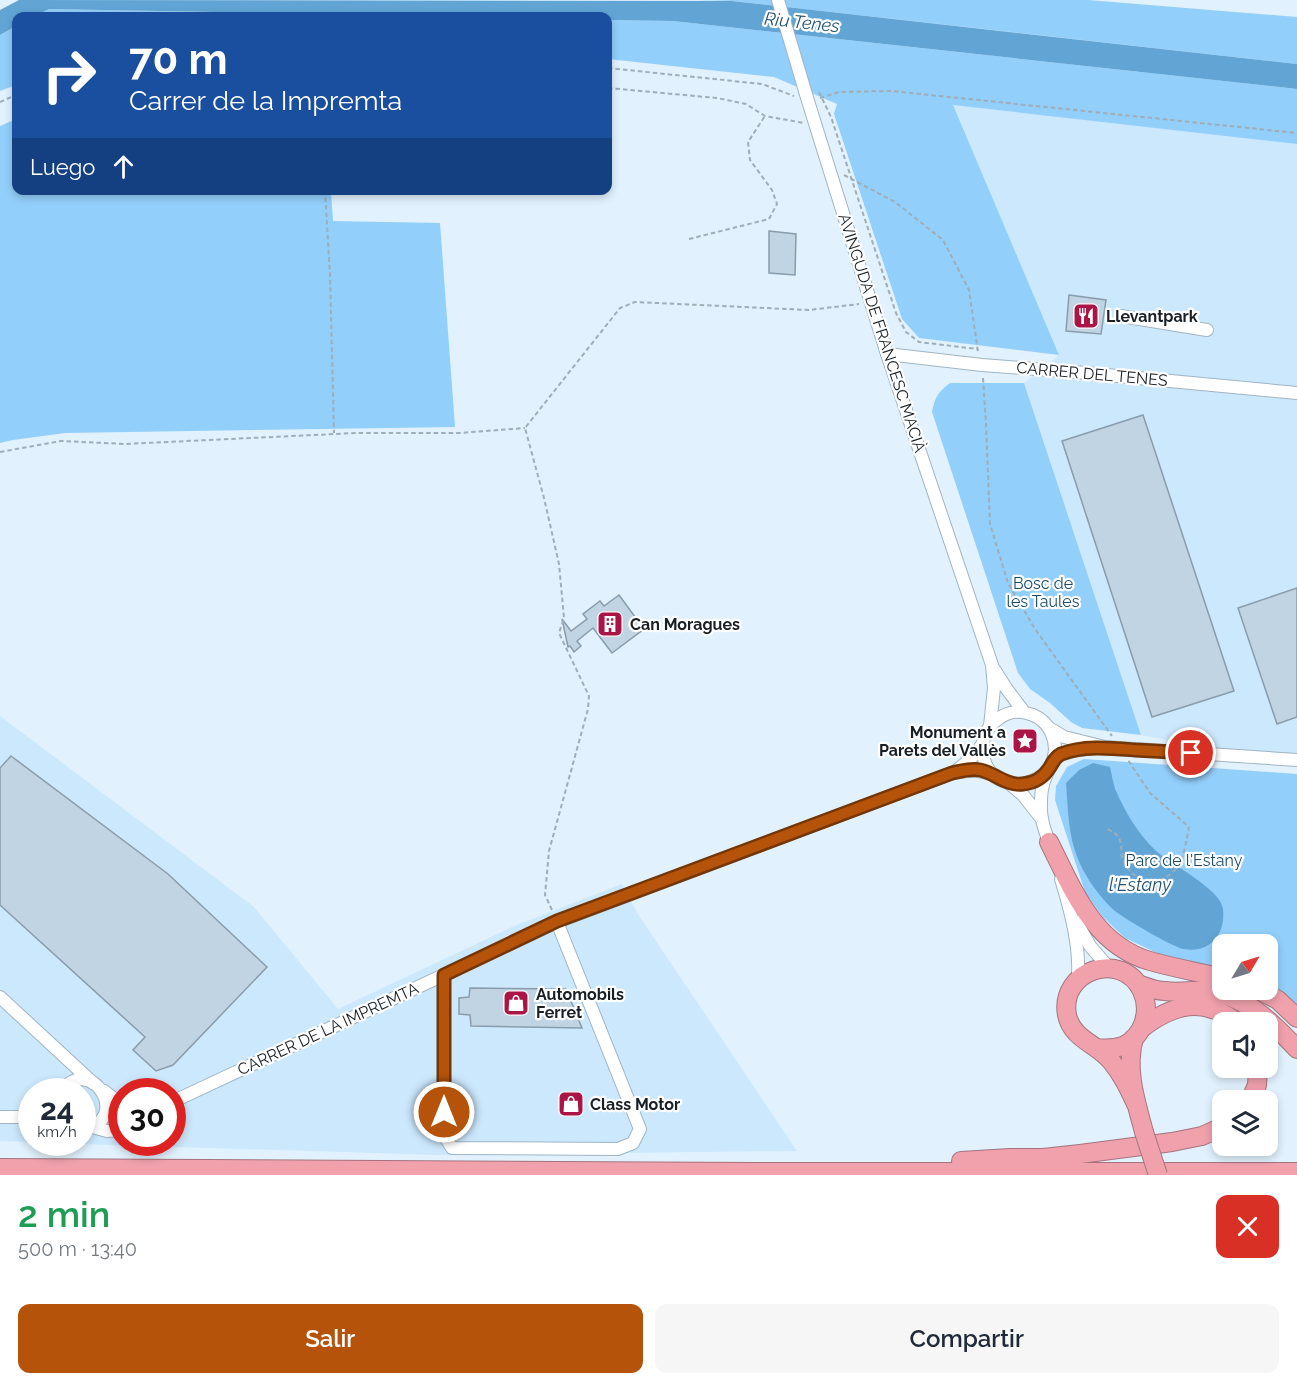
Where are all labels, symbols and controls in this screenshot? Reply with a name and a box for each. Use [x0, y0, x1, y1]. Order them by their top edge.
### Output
water label: Riu Tenes [763, 8, 841, 36]
text: 70 m [129, 35, 228, 84]
icon: right [30, 36, 108, 114]
text: Carrer de la Impremta [129, 85, 402, 116]
icon: ahead [107, 150, 140, 183]
text: Luego [30, 154, 95, 180]
street label: AVINGUDA DE FRANCESC MACIÀ [834, 211, 931, 455]
restaurant icon: Llevantpark [1071, 301, 1101, 331]
place label: Llevantpark [1106, 307, 1198, 326]
street label: CARRER DEL TENES [1016, 358, 1169, 390]
park label: Bosc de les Taules [1007, 574, 1080, 611]
building icon: Can Moragues [595, 609, 625, 639]
place label: Can Moragues [630, 615, 740, 634]
place label: Monument a Parets del Vallès [879, 723, 1006, 760]
place icon: Monument a Parets del Vallès [1010, 726, 1040, 756]
pin [1165, 727, 1216, 778]
icon: arrive [1174, 736, 1207, 769]
park label: Parc de l'Estany [1126, 851, 1243, 870]
water label: l'Estany [1109, 874, 1172, 895]
north arrow [1212, 934, 1278, 1000]
map controls [1212, 934, 1278, 1156]
street label: CARRER DE LA IMPREMTA [235, 979, 422, 1079]
place label: Automobils Ferret [536, 985, 624, 1022]
shop icon: Automobils Ferret [501, 988, 531, 1018]
button: sound [1212, 1012, 1278, 1078]
speed limit sign: 30 [108, 1078, 186, 1156]
position arrow [412, 1080, 476, 1144]
shop icon: Class Motor [556, 1089, 586, 1119]
button: layers [1212, 1090, 1278, 1156]
text: 24 [40, 1092, 74, 1127]
place label: Class Motor [590, 1095, 680, 1114]
text: km/h [37, 1123, 77, 1141]
text: 2 min [18, 1193, 110, 1235]
button: close [1216, 1195, 1279, 1258]
text: 500 m · 13:40 [18, 1237, 137, 1261]
button: Salir [18, 1304, 643, 1373]
button: Compartir [655, 1304, 1279, 1373]

